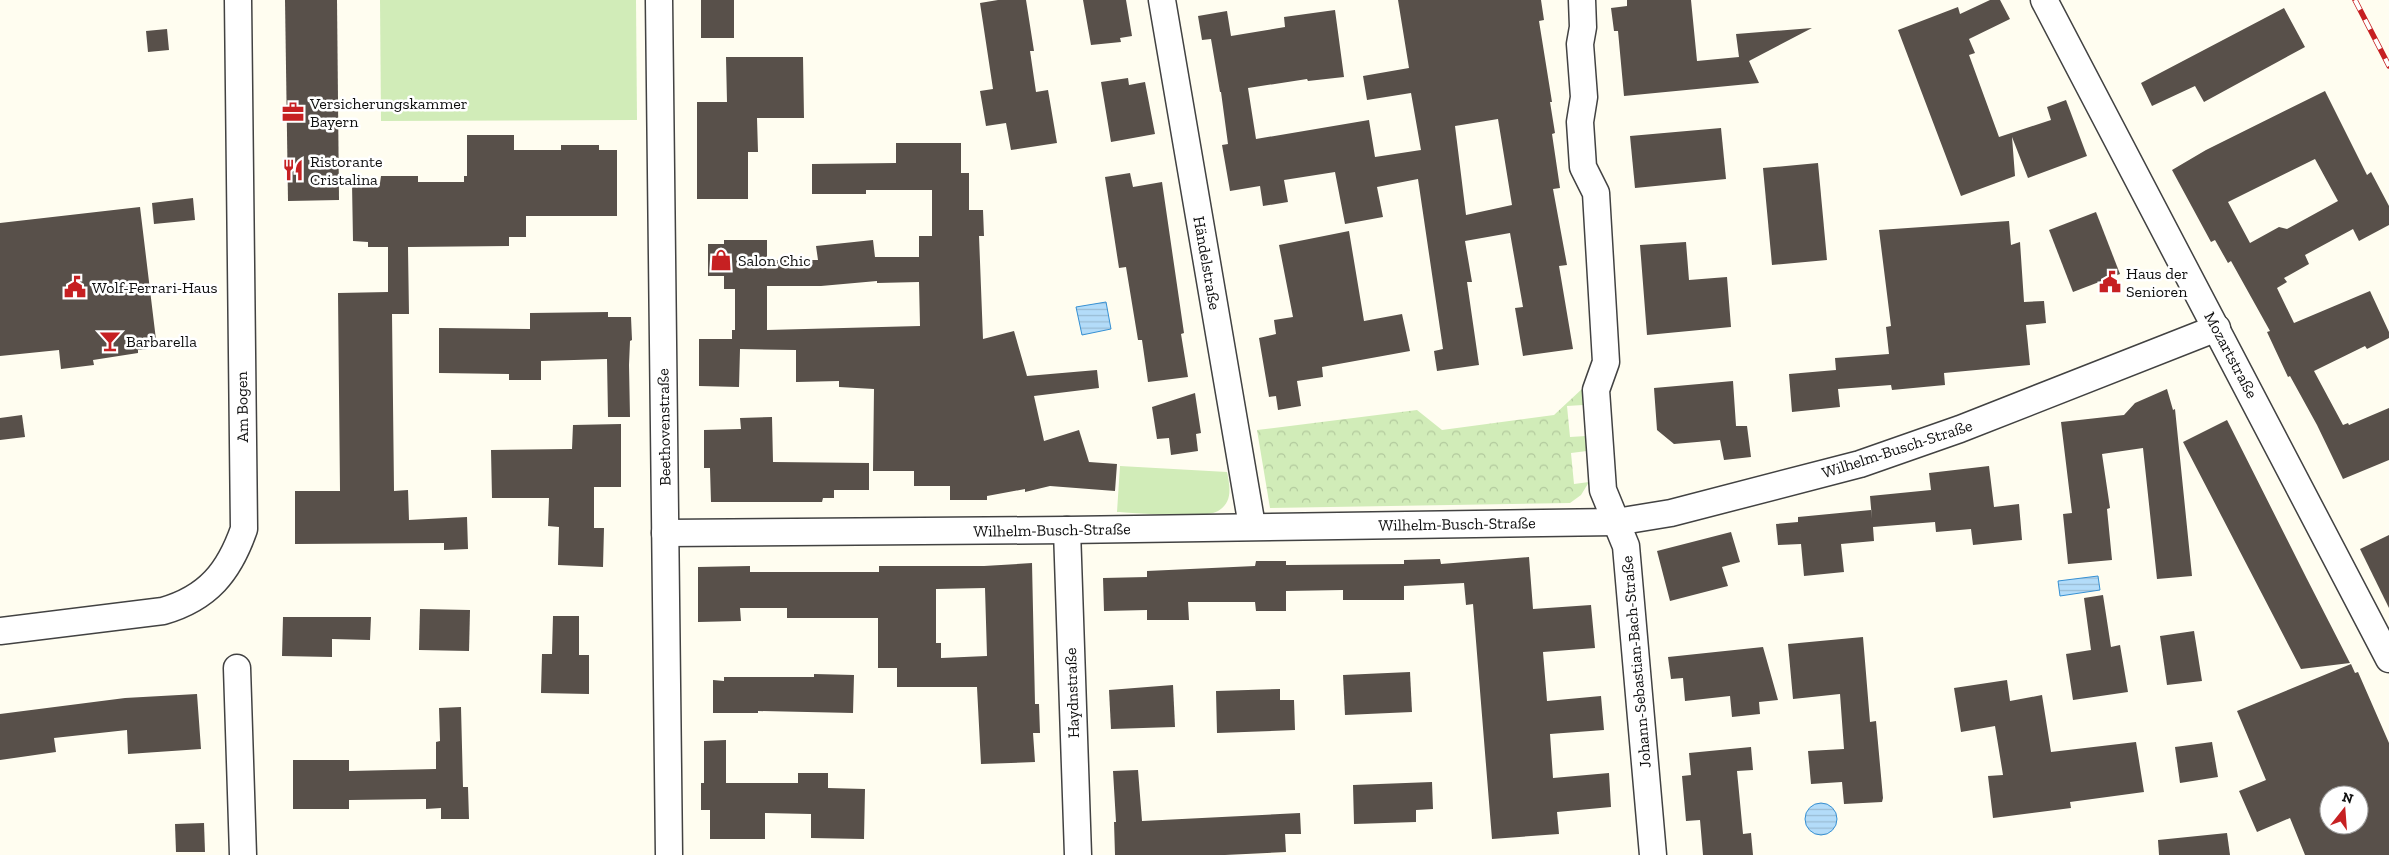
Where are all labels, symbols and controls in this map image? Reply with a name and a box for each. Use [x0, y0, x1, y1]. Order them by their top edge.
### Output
place label: Versicherungskammer Bayern [309, 94, 468, 131]
office icon: Versicherungskammer Bayern [280, 99, 306, 125]
place label: Ristorante Cristalina [310, 152, 383, 189]
restaurant icon: Ristorante Cristalina [280, 157, 306, 183]
street label: Händelstraße [1189, 215, 1225, 311]
shop icon: Salon Chic [708, 247, 734, 273]
place label: Salon Chic [738, 251, 811, 270]
place label: Haus der Senioren [2126, 264, 2189, 301]
public building icon: Haus der Senioren [2097, 269, 2123, 295]
public building icon: Wolf-Ferrari-Haus [62, 274, 88, 300]
place label: Wolf-Ferrari-Haus [92, 278, 218, 297]
street label: Mozartstraße [2200, 309, 2262, 401]
bar icon: Barbarella [97, 328, 123, 354]
place label: Barbarella [126, 332, 197, 351]
street label: Beethovenstraße [653, 368, 675, 486]
street label: Am Bogen [232, 370, 252, 443]
street label: Wilhelm-Busch-Straße [1819, 416, 1975, 482]
street label: Wilhelm-Busch-Straße [1378, 513, 1536, 535]
street label: Wilhelm-Busch-Straße [973, 519, 1131, 541]
street label: Johann-Sebastian-Bach-Straße [1617, 555, 1655, 769]
street label: Haydnstraße [1061, 647, 1083, 739]
north arrow [2319, 785, 2369, 835]
text: N [2340, 788, 2356, 808]

